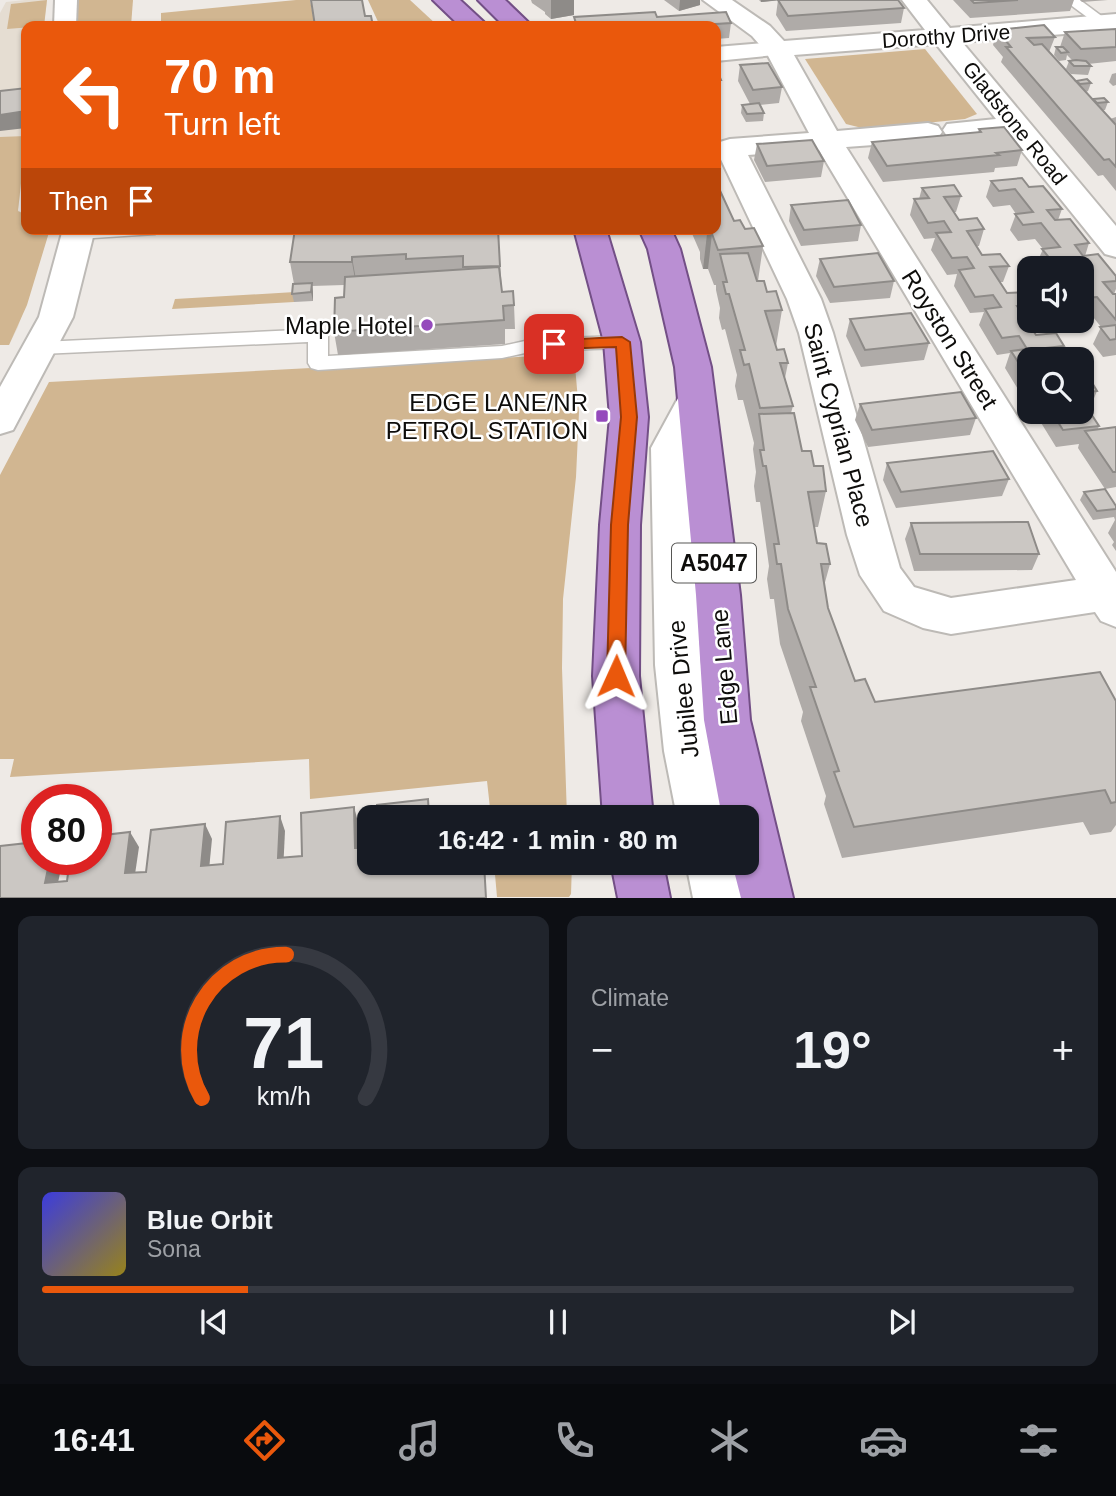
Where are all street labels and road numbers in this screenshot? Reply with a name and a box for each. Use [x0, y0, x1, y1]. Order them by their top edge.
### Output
street label: Dorothy Drive [881, 20, 1011, 52]
street label: Gladstone Road [958, 57, 1072, 189]
street label: Royston Street [896, 265, 1004, 414]
street label: Saint Cyprian Place [799, 320, 879, 530]
road number: A5047 [672, 544, 756, 582]
street label: Edge Lane [705, 608, 743, 726]
street label: Jubilee Drive [662, 619, 704, 759]

